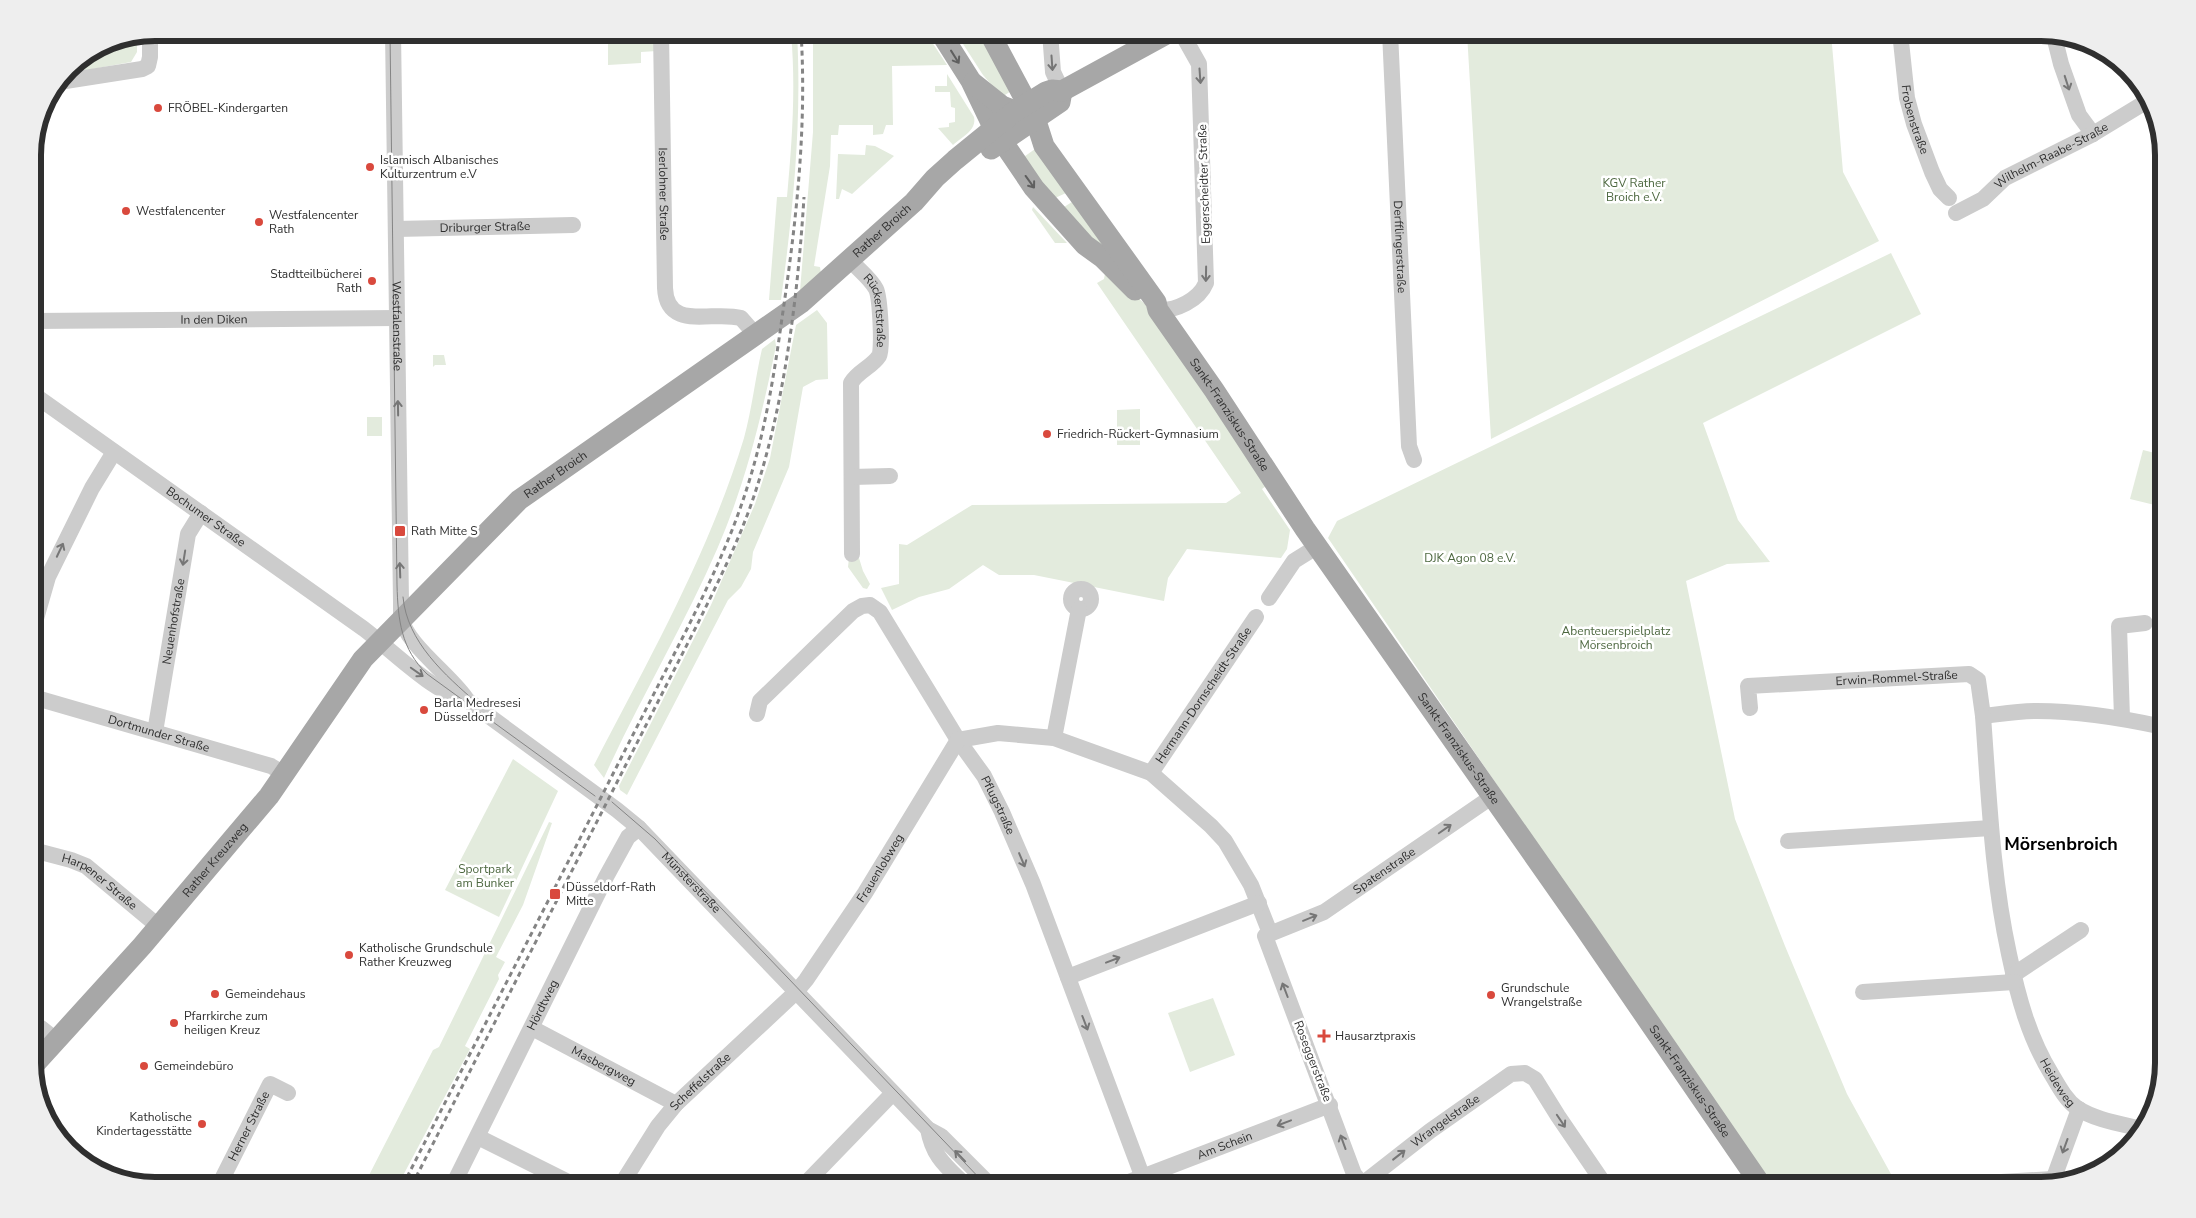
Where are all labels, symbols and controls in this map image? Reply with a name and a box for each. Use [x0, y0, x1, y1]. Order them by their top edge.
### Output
one-way arrow [951, 49, 961, 63]
one-way arrow [1048, 55, 1057, 71]
one-way arrow [1195, 68, 1205, 84]
one-way arrow [2063, 74, 2072, 90]
street label: Frobenstraße [1898, 84, 1933, 156]
place label: FRÖBEL-Kindergarten [168, 100, 288, 116]
marker: FRÖBEL-Kindergarten [152, 102, 164, 114]
street label: Wilhelm-Raabe-Straße [1991, 119, 2111, 192]
street label: Eggerscheidter Straße [1194, 124, 1214, 244]
street label: Iserlohner Straße [655, 147, 672, 241]
place label: Islamisch Albanisches Kulturzentrum e.V [380, 152, 499, 182]
marker: Islamisch Albanisches Kulturzentrum e.V [364, 161, 376, 173]
one-way arrow [1025, 174, 1035, 188]
park label: KGV Rather Broich e.V. [1602, 175, 1666, 205]
street label: Rather Broich [849, 200, 915, 261]
street label: Derfflingerstraße [1390, 200, 1410, 294]
place label: Westfalencenter [136, 203, 226, 219]
marker: Westfalencenter [120, 205, 132, 217]
place label: Westfalencenter Rath [269, 207, 359, 237]
marker: Westfalencenter Rath [253, 216, 265, 228]
street label: Driburger Straße [439, 218, 531, 236]
one-way arrow [1202, 265, 1211, 281]
place label: Stadtteilbücherei Rath [270, 266, 362, 296]
street label: Rückertstraße [860, 270, 889, 348]
marker: Stadtteilbücherei Rath [366, 275, 378, 287]
street label: Westfalenstraße [388, 281, 406, 371]
street label: In den Diken [180, 311, 248, 328]
street label: Sankt-Franziskus-Straße [1186, 355, 1273, 474]
one-way arrow [393, 400, 403, 416]
place label: Friedrich-Rückert-Gymnasium [1057, 426, 1219, 442]
marker: Friedrich-Rückert-Gymnasium [1041, 428, 1053, 440]
street label: Rather Broich [521, 447, 590, 502]
street label: Bochumer Straße [163, 483, 249, 550]
place label: Rath Mitte S [411, 523, 478, 539]
marker: Rath Mitte S [393, 524, 407, 538]
one-way arrow [56, 543, 65, 558]
one-way arrow [179, 550, 189, 566]
park label: DJK Agon 08 e.V. [1424, 550, 1516, 566]
one-way arrow [396, 562, 405, 578]
street label: Neuenhofstraße [158, 577, 188, 666]
park label: Abenteuerspielplatz Mörsenbroich [1562, 623, 1671, 653]
street label: Hermann-Dornscheidt-Straße [1152, 624, 1255, 766]
one-way arrow [409, 667, 423, 677]
street label: Erwin-Rommel-Straße [1835, 667, 1958, 689]
street label: Sankt-Franziskus-Straße [1414, 689, 1504, 807]
place label: Barla Medresesi Düsseldorf [434, 695, 521, 725]
marker: Barla Medresesi Düsseldorf [418, 704, 430, 716]
street label: Dortmunder Straße [106, 711, 211, 756]
street label: Pflugstraße [977, 773, 1019, 837]
street label: Rather Kreuzweg [179, 819, 251, 901]
one-way arrow [1438, 824, 1452, 834]
street label: Frauenlobweg [853, 831, 907, 906]
district label: Mörsenbroich [2004, 832, 2118, 856]
street label: Spatenstraße [1350, 844, 1419, 898]
street label: Münsterstraße [658, 848, 724, 916]
street label: Harpener Straße [60, 850, 141, 913]
one-way arrow [1018, 852, 1028, 867]
park label: Sportpark am Bunker [456, 861, 515, 891]
place label: Düsseldorf-Rath Mitte [566, 879, 656, 909]
marker: Düsseldorf-Rath Mitte [548, 887, 562, 901]
one-way arrow [1302, 912, 1317, 922]
place label: Katholische Grundschule Rather Kreuzweg [359, 940, 493, 970]
marker: Katholische Grundschule Rather Kreuzweg [343, 949, 355, 961]
one-way arrow [1105, 954, 1120, 964]
street label: Hördtweg [523, 977, 562, 1033]
place label: Grundschule Wrangelstraße [1501, 980, 1582, 1010]
one-way arrow [1280, 983, 1289, 998]
place label: Gemeindehaus [225, 986, 306, 1002]
marker: Gemeindehaus [209, 988, 221, 1000]
marker: Grundschule Wrangelstraße [1485, 989, 1497, 1001]
place label: Pfarrkirche zum heiligen Kreuz [184, 1008, 268, 1038]
one-way arrow [1081, 1014, 1090, 1030]
marker: Pfarrkirche zum heiligen Kreuz [168, 1017, 180, 1029]
street label: Roseggerstraße [1290, 1018, 1336, 1104]
street label: Sankt-Franziskus-Straße [1646, 1022, 1734, 1141]
place label: Hausarztpraxis [1335, 1028, 1416, 1044]
marker: Hausarztpraxis [1317, 1029, 1331, 1043]
street label: Masbergweg [569, 1042, 639, 1089]
street label: Scheffelstraße [666, 1049, 734, 1114]
street label: Heideweg [2036, 1055, 2079, 1111]
place label: Gemeindebüro [154, 1058, 234, 1074]
marker: Gemeindebüro [138, 1060, 150, 1072]
street label: Herner Straße [224, 1088, 273, 1164]
street label: Wrangelstraße [1408, 1090, 1483, 1151]
place label: Katholische Kindertagesstätte [96, 1109, 192, 1139]
one-way arrow [1556, 1114, 1566, 1128]
marker: Katholische Kindertagesstätte [196, 1118, 208, 1130]
one-way arrow [1277, 1119, 1292, 1128]
street label: Am Schein [1195, 1127, 1255, 1163]
one-way arrow [1338, 1135, 1347, 1150]
one-way arrow [2060, 1138, 2069, 1153]
one-way arrow [954, 1149, 966, 1162]
one-way arrow [1392, 1150, 1405, 1161]

